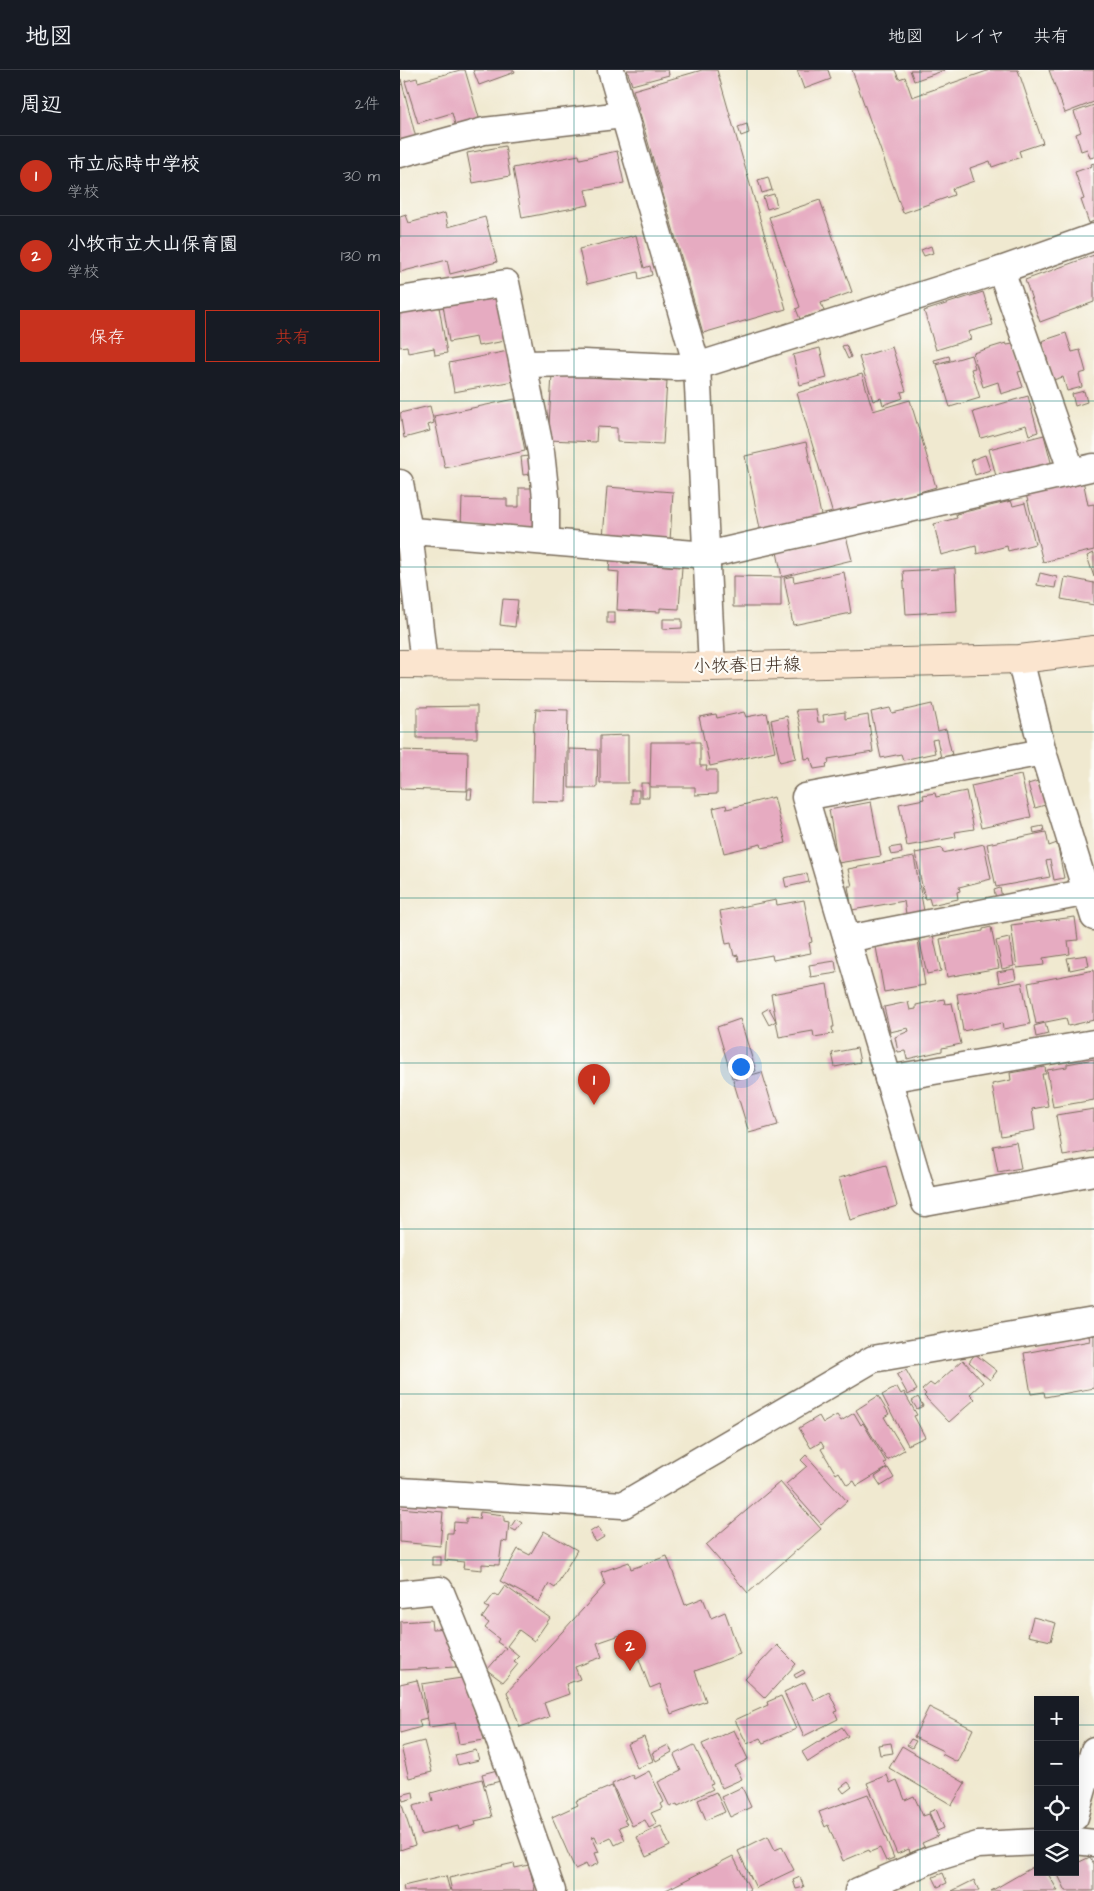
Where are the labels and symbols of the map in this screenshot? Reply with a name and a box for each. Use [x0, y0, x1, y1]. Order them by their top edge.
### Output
street label: 小牧春日井線 [693, 652, 801, 679]
your location [728, 1054, 754, 1080]
pin: 1 [578, 1064, 610, 1105]
pin: 2 [614, 1630, 646, 1671]

